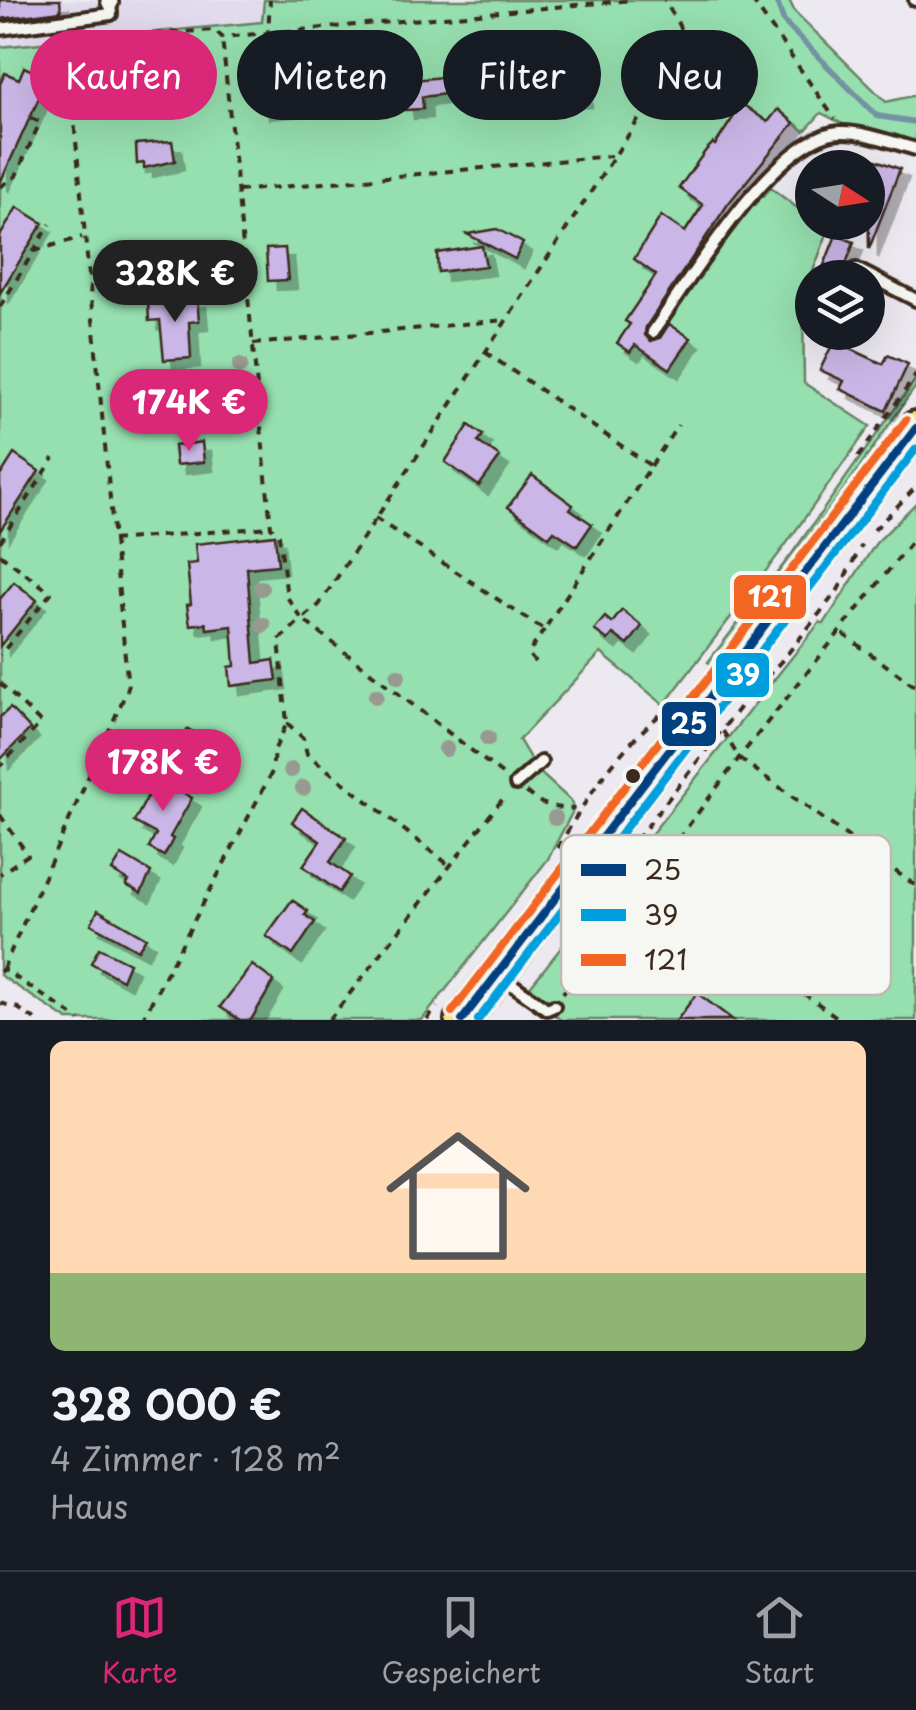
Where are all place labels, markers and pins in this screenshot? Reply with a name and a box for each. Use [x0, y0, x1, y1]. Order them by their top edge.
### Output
pin: 328K € [94, 240, 256, 325]
pin: 174K € [108, 369, 270, 454]
pin: 178K € [82, 729, 244, 814]
unlabelled marker [623, 766, 643, 786]

